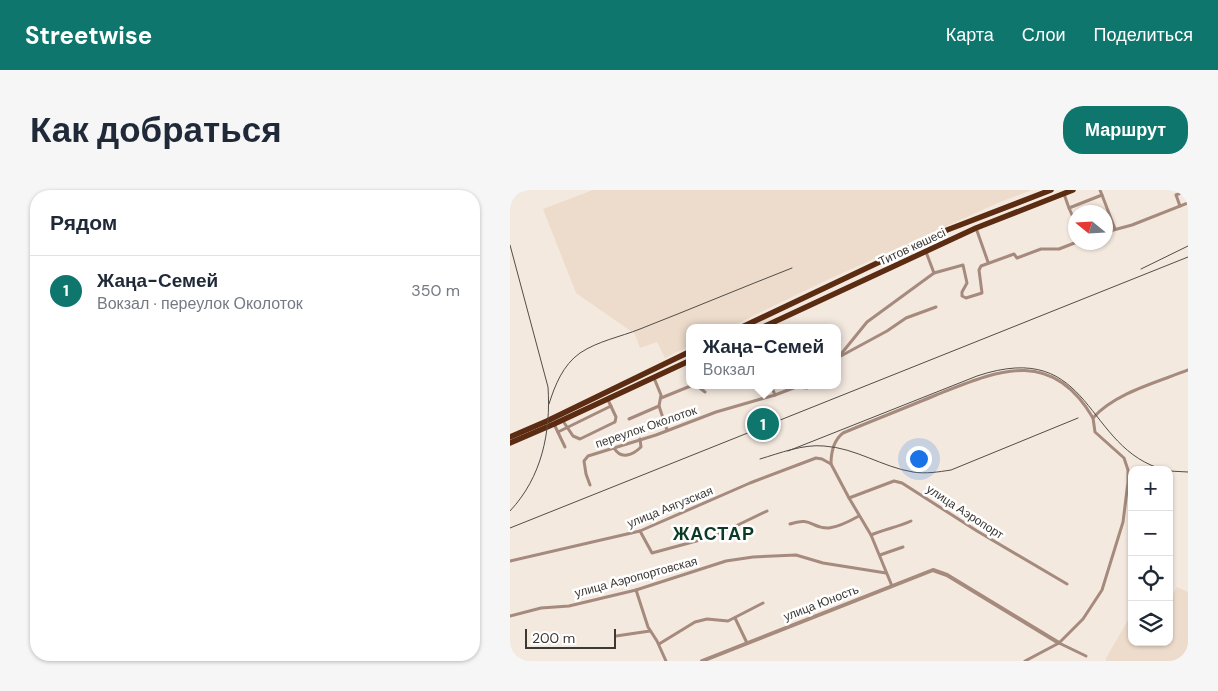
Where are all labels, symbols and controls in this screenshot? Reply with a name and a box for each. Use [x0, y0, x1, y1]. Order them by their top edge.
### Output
text: Streetwise [25, 20, 152, 51]
text: Карта [946, 23, 994, 47]
text: Слои [1022, 23, 1066, 47]
text: Поделиться [1094, 23, 1193, 47]
button: Маршрут [1063, 106, 1188, 154]
text: Как добраться [30, 107, 282, 153]
north arrow [1068, 205, 1113, 250]
text: Рядом [50, 209, 117, 237]
street label: Титов көшесі [876, 225, 948, 269]
text: Жаңа-Семей [97, 268, 218, 293]
text: 1 [63, 280, 69, 301]
text: 350 m [411, 280, 460, 301]
text: Вокзал · переулок Околоток [97, 293, 303, 314]
popup [686, 324, 841, 389]
text: Жаңа-Семей [703, 334, 824, 359]
text: Вокзал [703, 359, 755, 380]
street label: переулок Околоток [593, 402, 700, 452]
pin: 1 [747, 405, 779, 443]
your location [906, 446, 932, 472]
map controls [1128, 466, 1173, 646]
button: + [1128, 466, 1173, 511]
street label: улица Аэропорт [923, 481, 1007, 543]
street label: улица Аягузская [625, 483, 715, 531]
button: − [1128, 511, 1173, 556]
district label: ЖАСТАР [672, 522, 755, 546]
street label: улица Аэропортовская [573, 553, 699, 601]
button: locate [1128, 556, 1173, 601]
street label: улица Юность [781, 581, 861, 625]
button: layers [1128, 601, 1173, 646]
scale bar [525, 626, 616, 649]
text: 200 m [532, 629, 575, 647]

